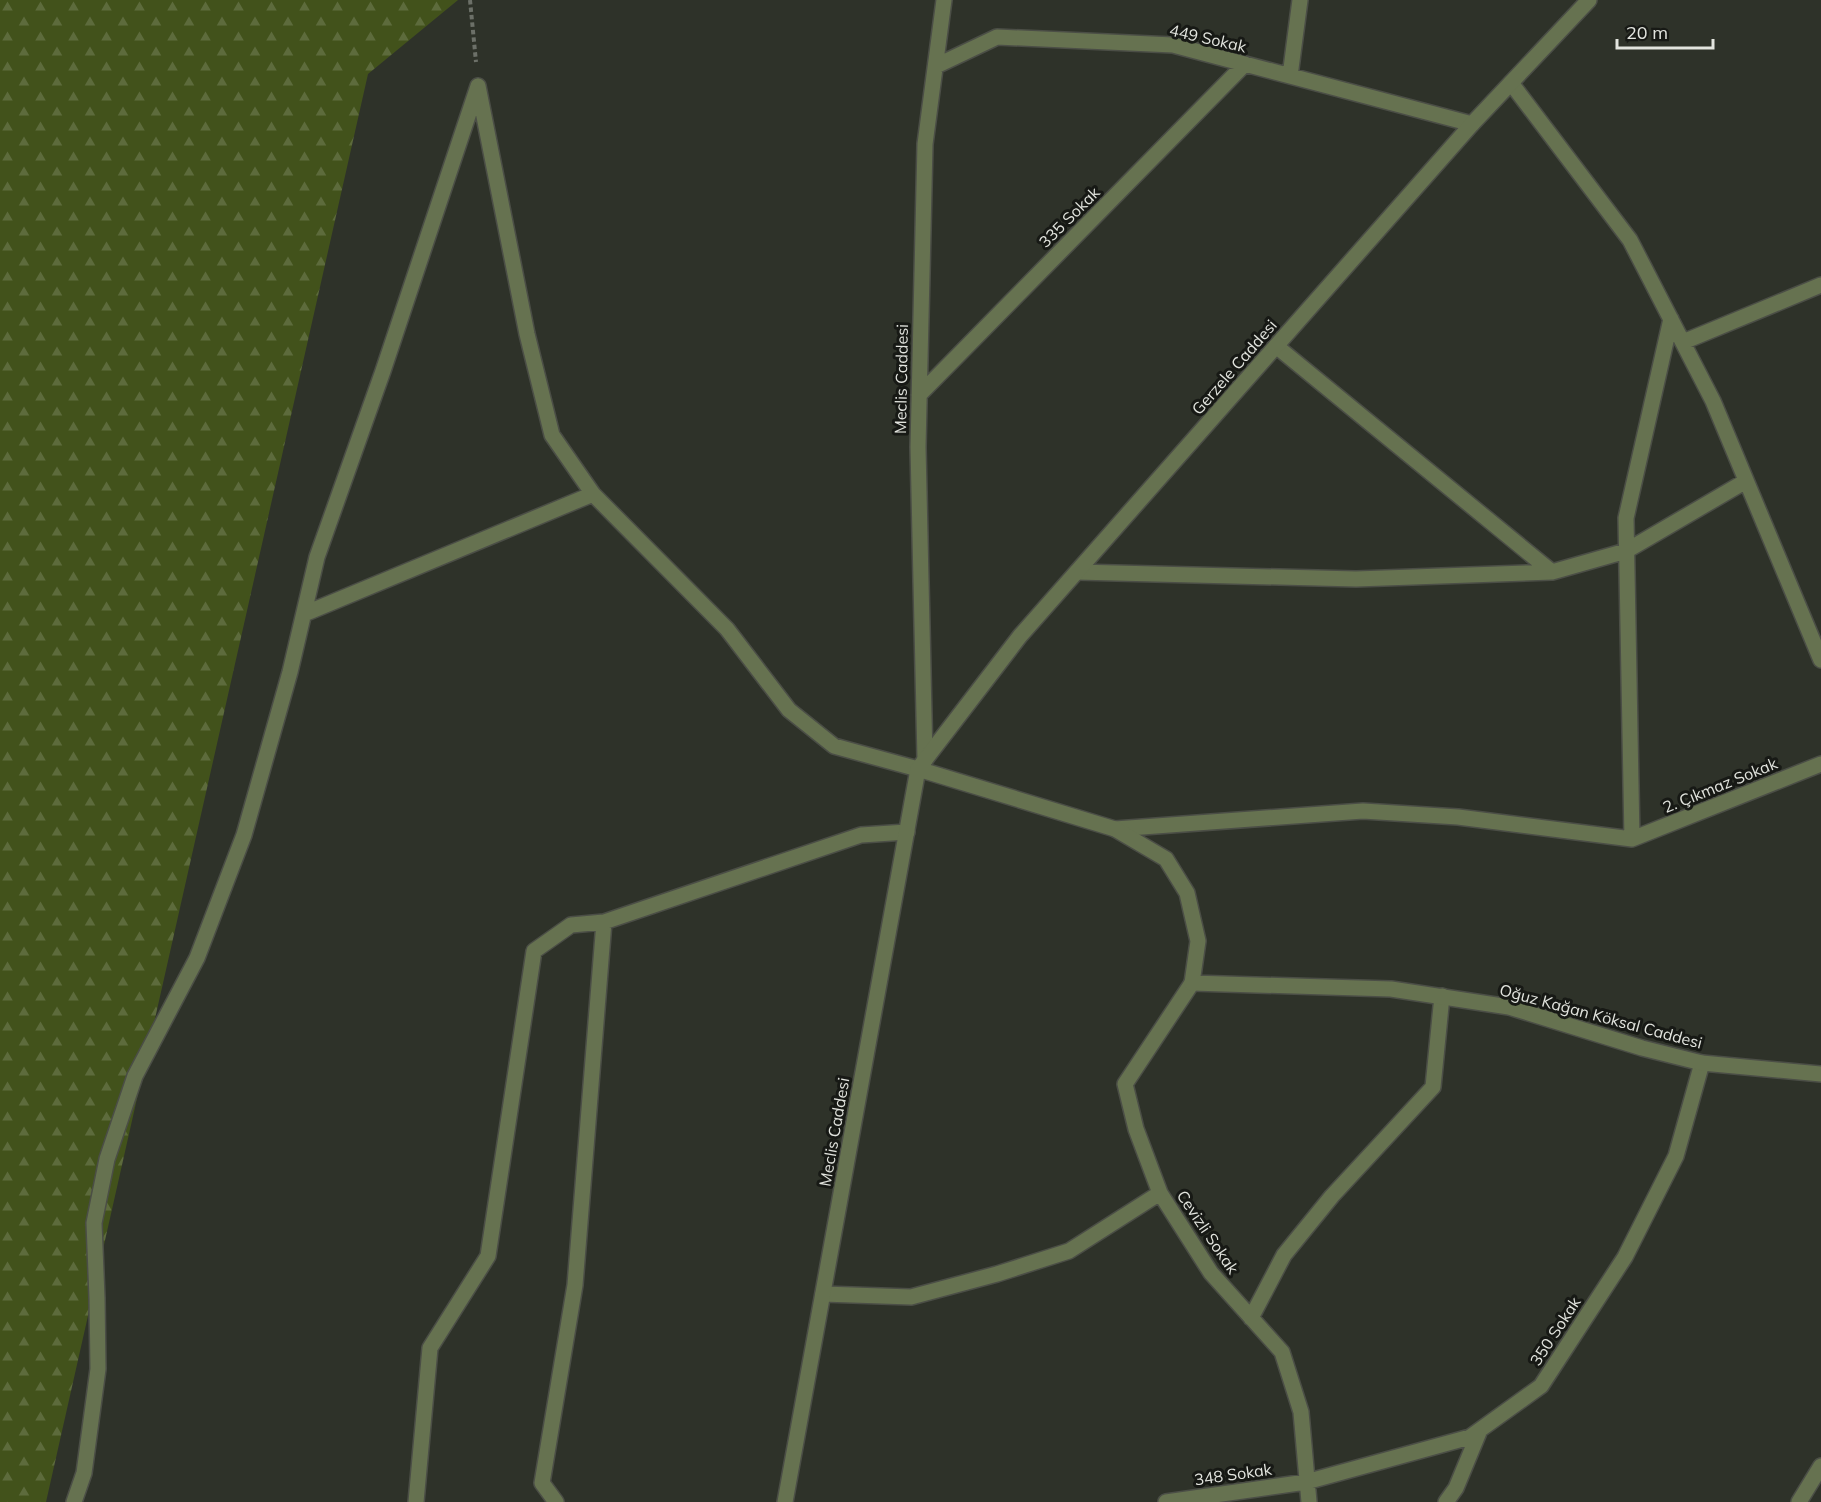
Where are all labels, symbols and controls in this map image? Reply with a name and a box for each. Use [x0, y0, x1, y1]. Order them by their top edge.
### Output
scale bar [1617, 12, 1713, 50]
street label: 449 Sokak [1168, 19, 1249, 57]
text: 20 m [1626, 21, 1668, 44]
street label: 335 Sokak [1034, 182, 1104, 252]
street label: Gerzele Caddesi [1187, 315, 1281, 419]
street label: Meclis Caddesi [890, 324, 912, 434]
street label: 2. Çıkmaz Sokak [1660, 753, 1781, 817]
street label: Oğuz Kağan Köksal Caddesi [1498, 979, 1704, 1053]
street label: Meclis Caddesi [815, 1076, 853, 1188]
street label: Cevizli Sokak [1173, 1186, 1244, 1278]
street label: 350 Sokak [1525, 1292, 1585, 1369]
street label: 348 Sokak [1193, 1459, 1274, 1489]

